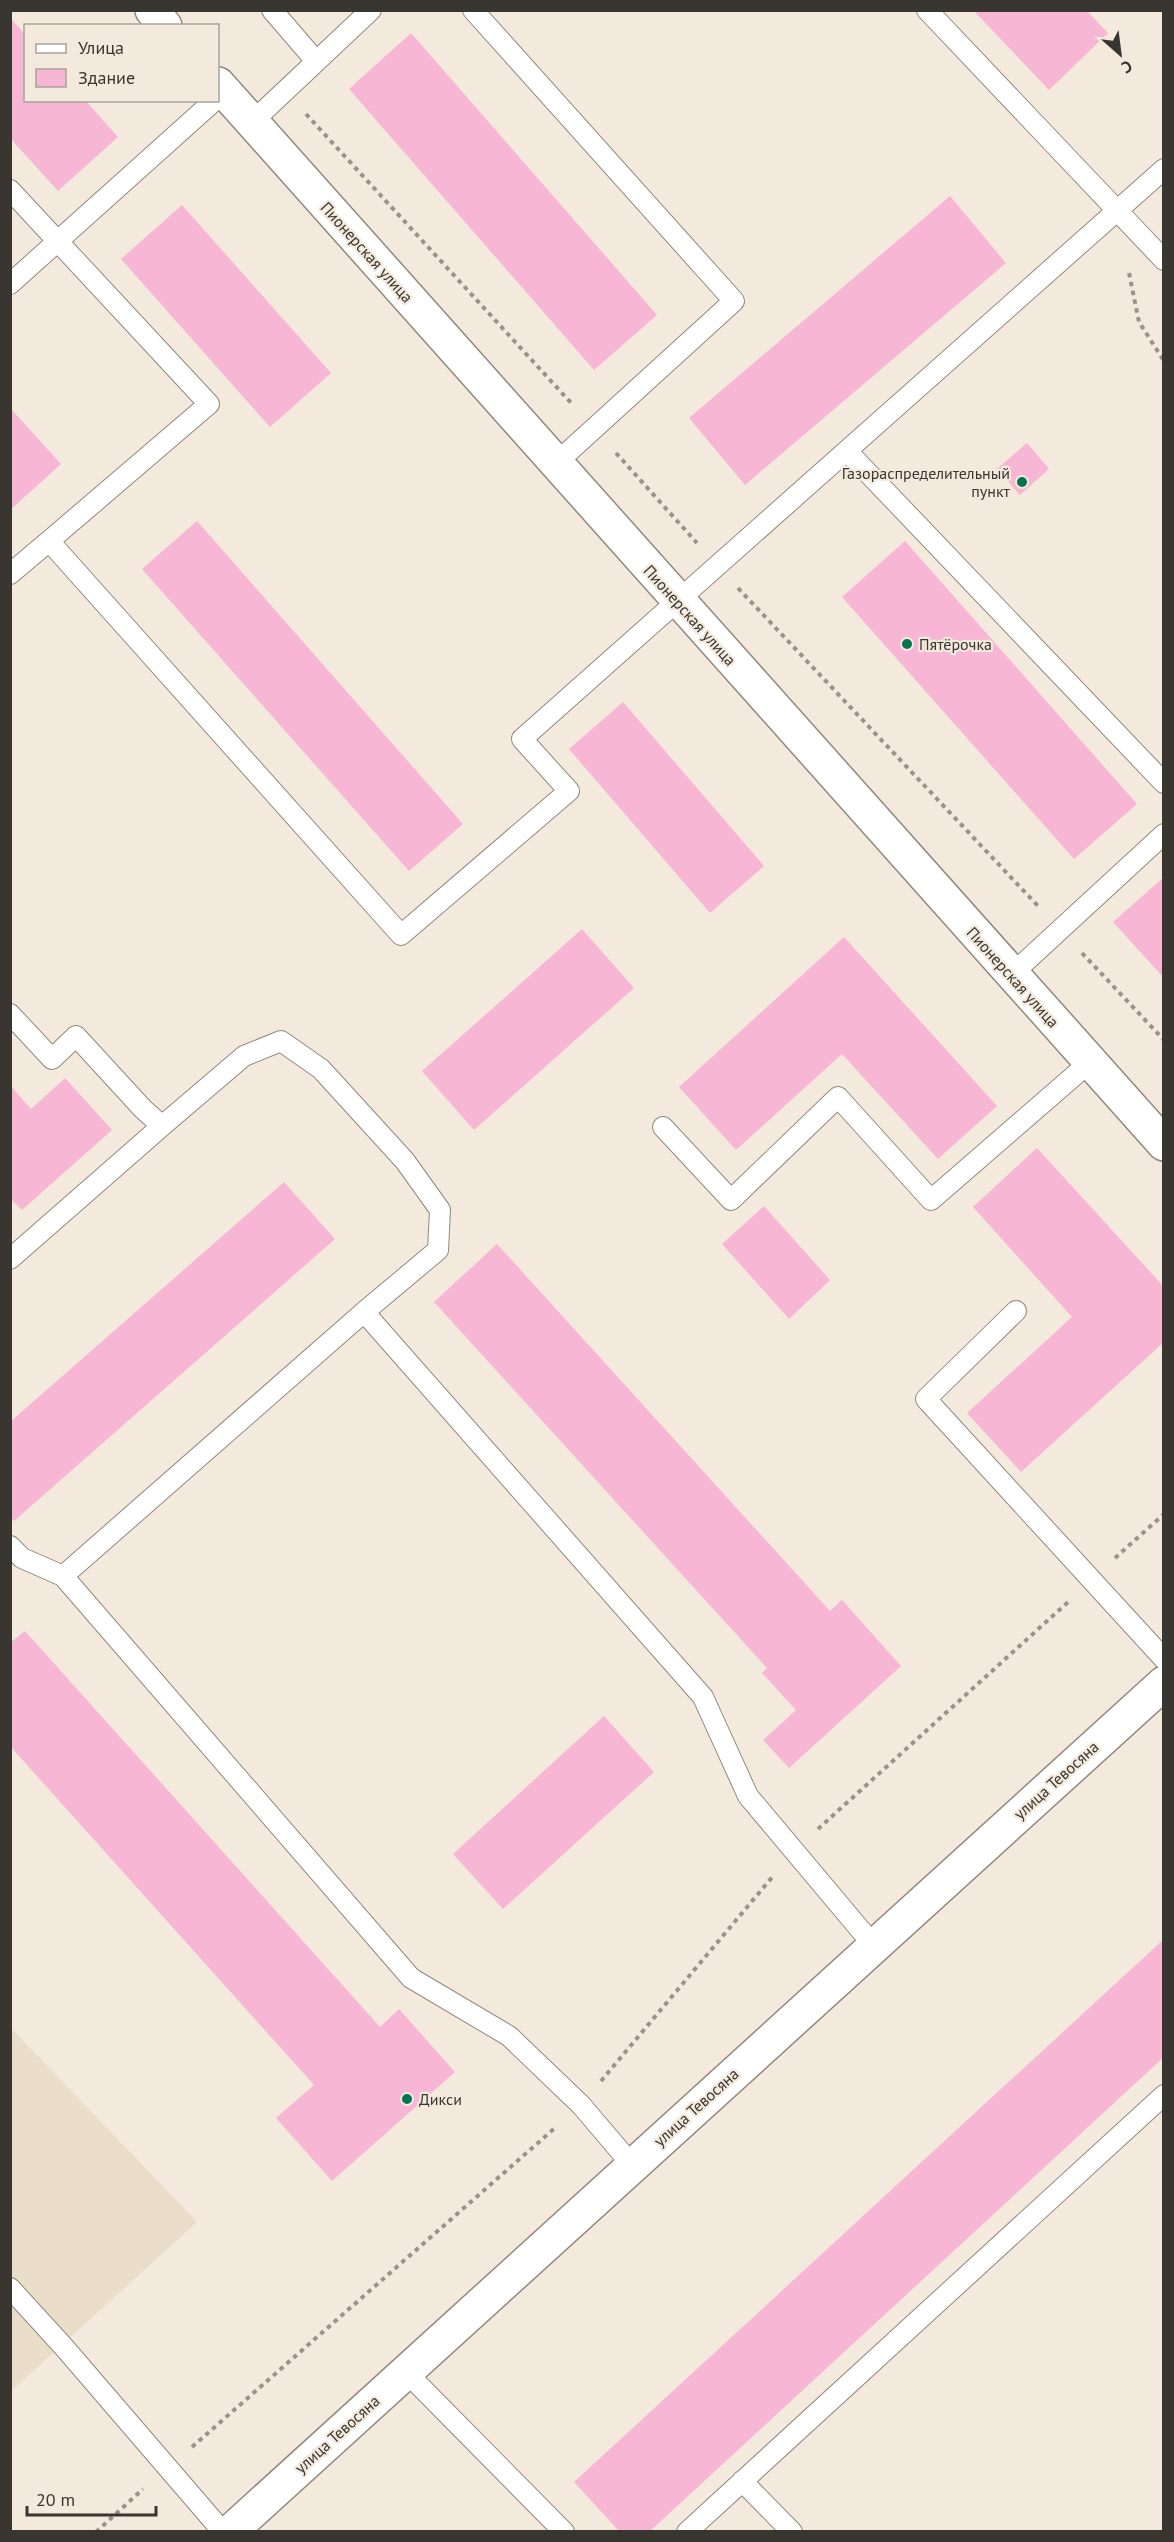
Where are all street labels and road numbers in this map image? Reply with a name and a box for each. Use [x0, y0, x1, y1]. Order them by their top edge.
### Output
street label: Пионерская улица [317, 197, 417, 307]
street label: Пионерская улица [640, 560, 740, 670]
street label: Пионерская улица [963, 922, 1063, 1032]
street label: улица Тевосяна [1009, 1737, 1103, 1823]
street label: улица Тевосяна [649, 2064, 743, 2150]
street label: улица Тевосяна [290, 2391, 384, 2477]

